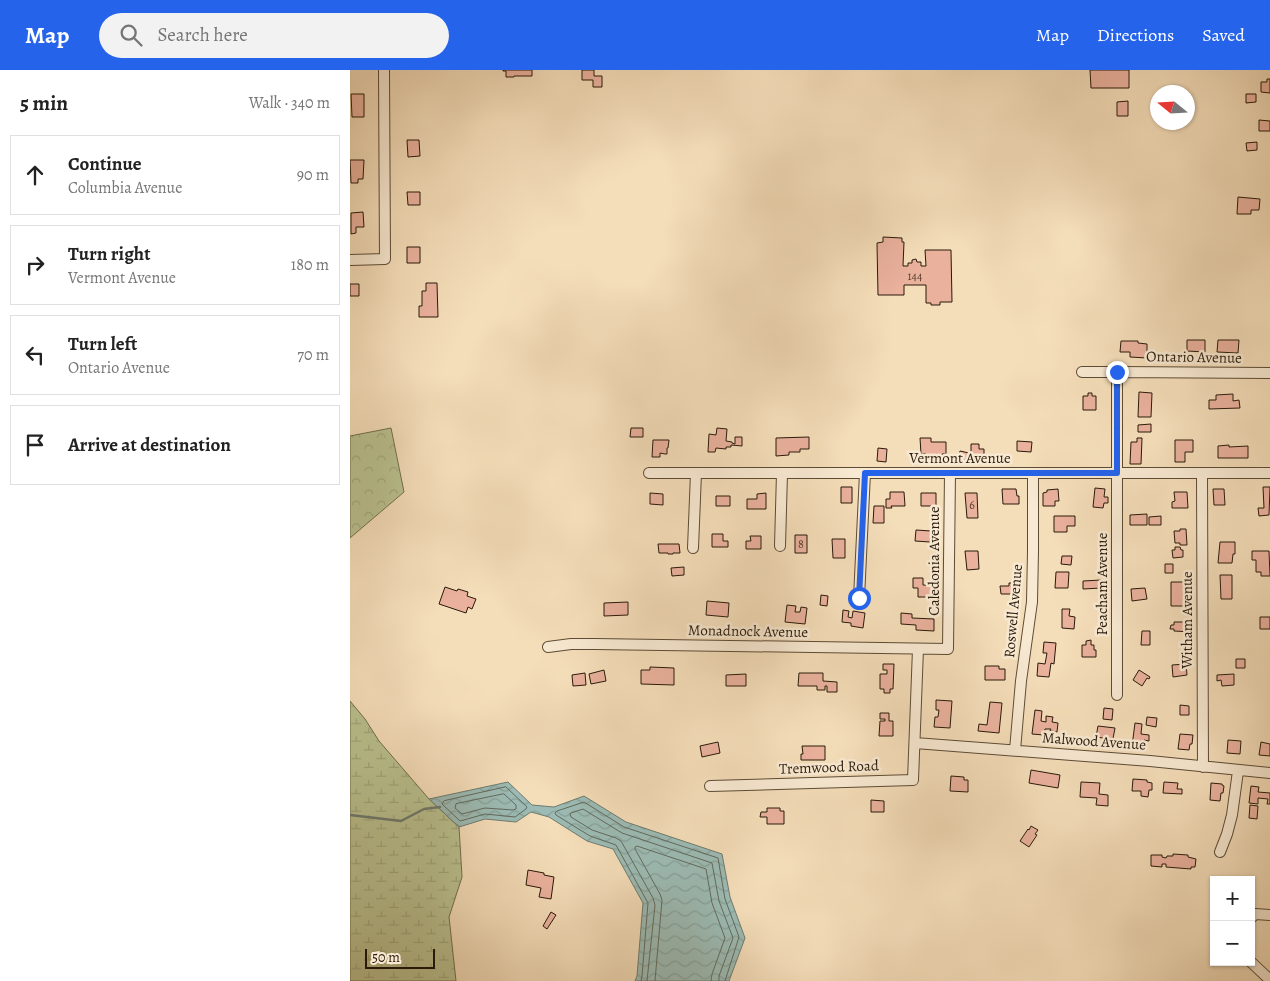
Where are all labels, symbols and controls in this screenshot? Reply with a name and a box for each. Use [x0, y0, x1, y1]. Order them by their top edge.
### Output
search box [99, 13, 449, 58]
text: Map [25, 19, 69, 51]
icon: search [117, 21, 145, 49]
text: Search here [157, 22, 248, 48]
text: Map [1036, 23, 1069, 47]
text: Directions [1097, 23, 1174, 47]
text: Saved [1202, 23, 1245, 47]
north arrow [1150, 85, 1195, 130]
text: 5 min [20, 89, 68, 117]
text: Walk · 340 m [249, 92, 330, 114]
text: Continue [68, 151, 142, 177]
icon: ahead [21, 161, 49, 189]
text: 90 m [297, 164, 329, 186]
text: Columbia Avenue [68, 177, 182, 199]
text: Turn right [68, 241, 150, 267]
icon: right [21, 251, 49, 279]
text: 180 m [291, 254, 329, 276]
text: Vermont Avenue [68, 267, 176, 289]
house number: 144 [908, 268, 923, 284]
text: Turn left [68, 331, 137, 357]
icon: left [21, 341, 49, 369]
text: 70 m [297, 344, 329, 366]
street label: Ontario Avenue [1146, 346, 1242, 368]
text: Ontario Avenue [68, 357, 170, 379]
route end [1106, 361, 1129, 384]
icon: arrive [21, 431, 49, 459]
text: Arrive at destination [68, 432, 231, 458]
street label: Vermont Avenue [908, 448, 1011, 468]
house number: 6 [969, 497, 975, 513]
street label: Caledonia Avenue [924, 506, 944, 616]
street label: Peacham Avenue [1092, 532, 1112, 635]
house number: 8 [798, 536, 804, 552]
street label: Roswell Avenue [999, 563, 1027, 659]
street label: Witham Avenue [1177, 571, 1197, 670]
route start [848, 587, 871, 610]
street label: Monadnock Avenue [688, 620, 809, 642]
street label: Malwood Avenue [1041, 727, 1147, 755]
street label: Tremwood Road [779, 755, 880, 779]
map controls [1210, 876, 1255, 966]
button: + [1210, 876, 1255, 921]
button: − [1210, 921, 1255, 966]
scale bar [365, 946, 435, 969]
text: 50 m [372, 948, 400, 967]

